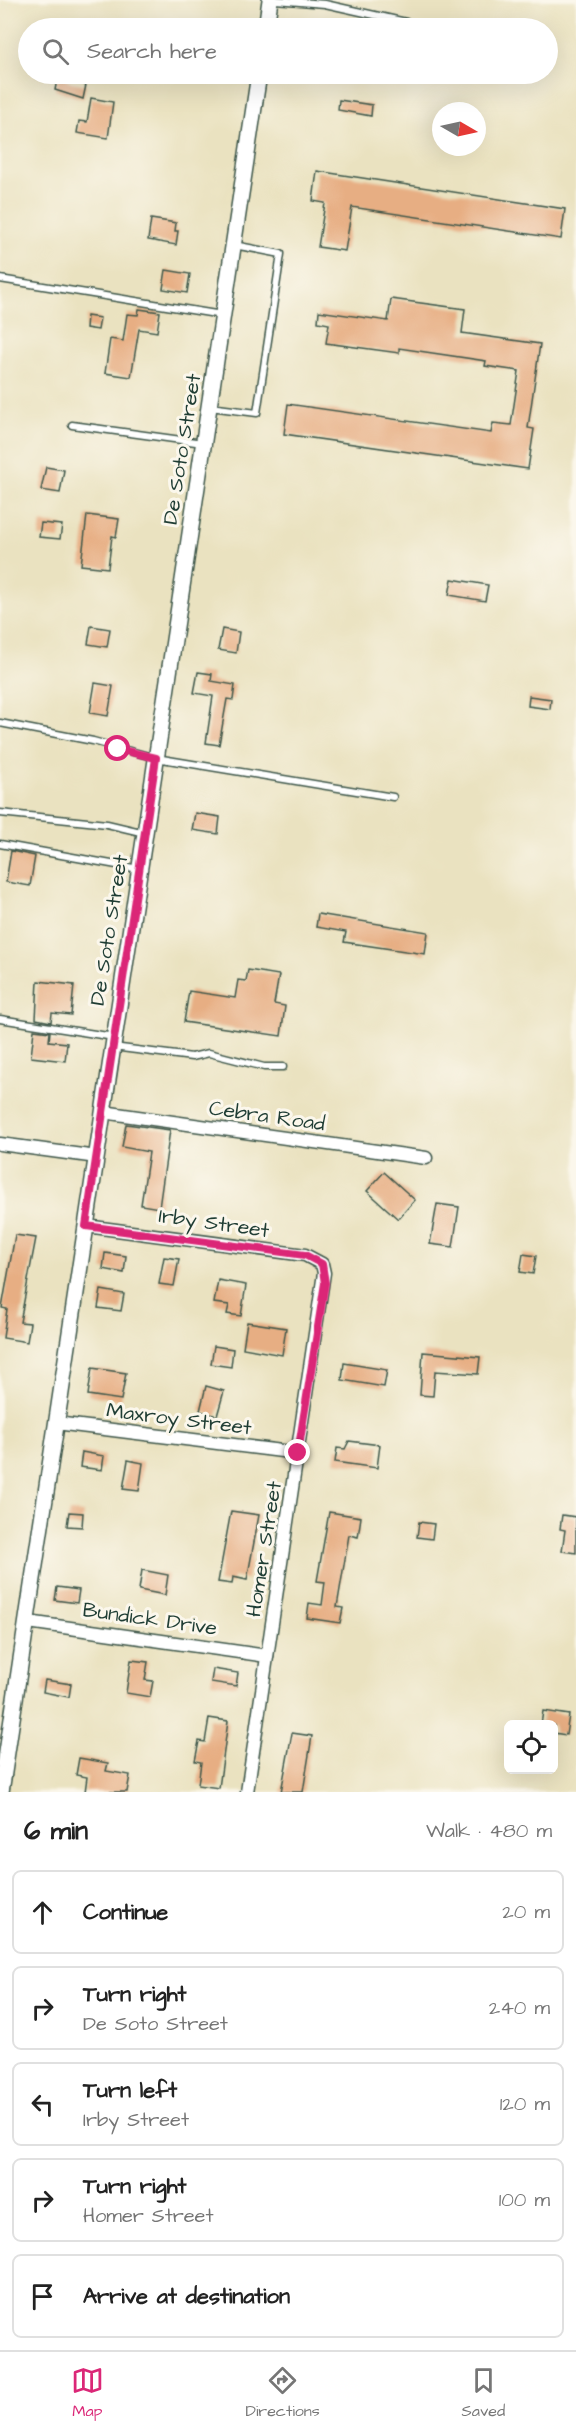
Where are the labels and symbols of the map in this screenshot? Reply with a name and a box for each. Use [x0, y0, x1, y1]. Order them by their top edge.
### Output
north arrow [432, 102, 486, 156]
street label: De Soto Street [156, 371, 208, 526]
route start [104, 735, 130, 761]
street label: De Soto Street [83, 852, 135, 1007]
street label: Cebra Road [207, 1094, 327, 1139]
street label: Irby Street [157, 1201, 272, 1247]
street label: Maxroy Street [105, 1396, 254, 1444]
route end [284, 1439, 310, 1465]
street label: Homer Street [239, 1479, 289, 1619]
street label: Bundick Drive [81, 1595, 219, 1643]

